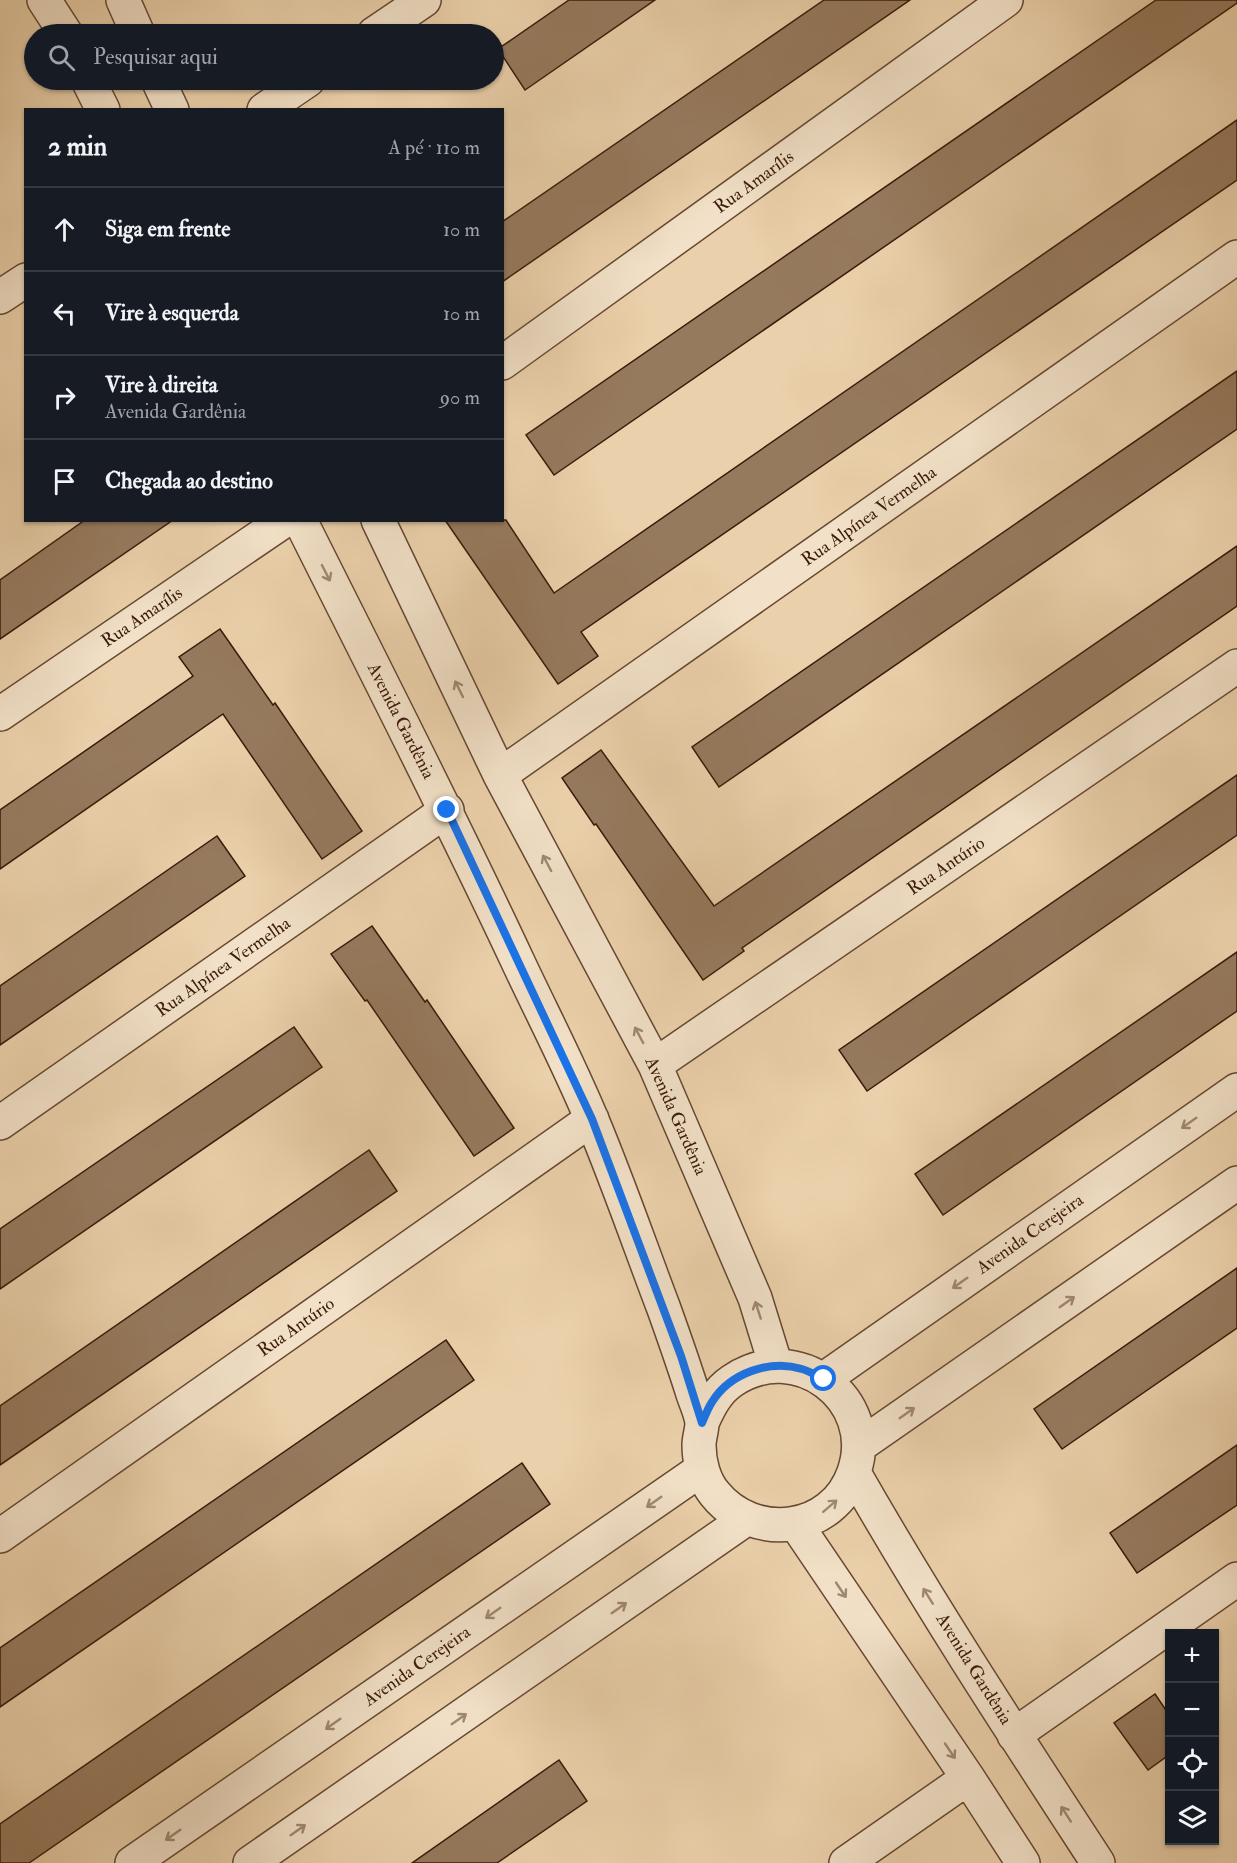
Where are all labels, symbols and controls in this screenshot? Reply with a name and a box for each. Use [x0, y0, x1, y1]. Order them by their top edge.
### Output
search box [24, 24, 504, 90]
icon: search [45, 41, 78, 74]
text: Pesquisar aqui [93, 43, 218, 71]
text: 2 min [48, 131, 107, 163]
text: A pé · 110 m [388, 135, 480, 160]
street label: Rua Amarílis [710, 145, 798, 219]
icon: ahead [48, 213, 81, 246]
text: Siga em frente [105, 215, 230, 243]
text: 10 m [443, 217, 480, 242]
icon: left [48, 297, 81, 330]
text: Vire à esquerda [105, 299, 239, 327]
text: 10 m [443, 301, 480, 326]
text: Vire à direita [105, 371, 218, 399]
icon: right [48, 381, 81, 414]
text: 90 m [440, 385, 480, 410]
text: Avenida Gardênia [105, 399, 246, 424]
street label: Rua Alpínea Vermelha [797, 461, 941, 571]
icon: arrive [48, 465, 81, 498]
text: Chegada ao destino [105, 467, 273, 495]
one-way arrow [321, 563, 333, 581]
street label: Rua Amarílis [97, 581, 187, 653]
street label: Avenida Gardênia [361, 658, 440, 783]
one-way arrow [453, 680, 465, 698]
route end [433, 796, 459, 822]
street label: Rua Antúrio [903, 831, 990, 900]
one-way arrow [541, 855, 553, 872]
street label: Rua Alpínea Vermelha [151, 912, 295, 1022]
one-way arrow [633, 1027, 645, 1044]
street label: Avenida Gardênia [639, 1052, 713, 1179]
one-way arrow [1181, 1117, 1198, 1129]
street label: Avenida Cerejeira [971, 1188, 1089, 1280]
one-way arrow [953, 1277, 969, 1289]
street label: Rua Antúrio [253, 1292, 339, 1362]
one-way arrow [1058, 1296, 1074, 1308]
one-way arrow [752, 1301, 763, 1320]
route start [810, 1365, 836, 1391]
one-way arrow [898, 1407, 914, 1419]
one-way arrow [646, 1496, 662, 1508]
one-way arrow [822, 1499, 838, 1512]
one-way arrow [835, 1581, 847, 1597]
one-way arrow [922, 1588, 934, 1605]
one-way arrow [610, 1602, 627, 1614]
one-way arrow [486, 1607, 502, 1619]
street label: Avenida Gardênia [930, 1608, 1018, 1730]
street label: Avenida Cerejeira [358, 1620, 476, 1712]
map controls [1165, 1629, 1219, 1845]
button: + [1165, 1629, 1219, 1683]
button: − [1165, 1683, 1219, 1737]
one-way arrow [450, 1713, 466, 1725]
one-way arrow [325, 1718, 342, 1730]
button: locate [1165, 1737, 1219, 1791]
one-way arrow [944, 1743, 956, 1759]
button: layers [1165, 1791, 1219, 1845]
one-way arrow [1060, 1806, 1072, 1823]
one-way arrow [290, 1824, 306, 1836]
one-way arrow [165, 1829, 181, 1841]

